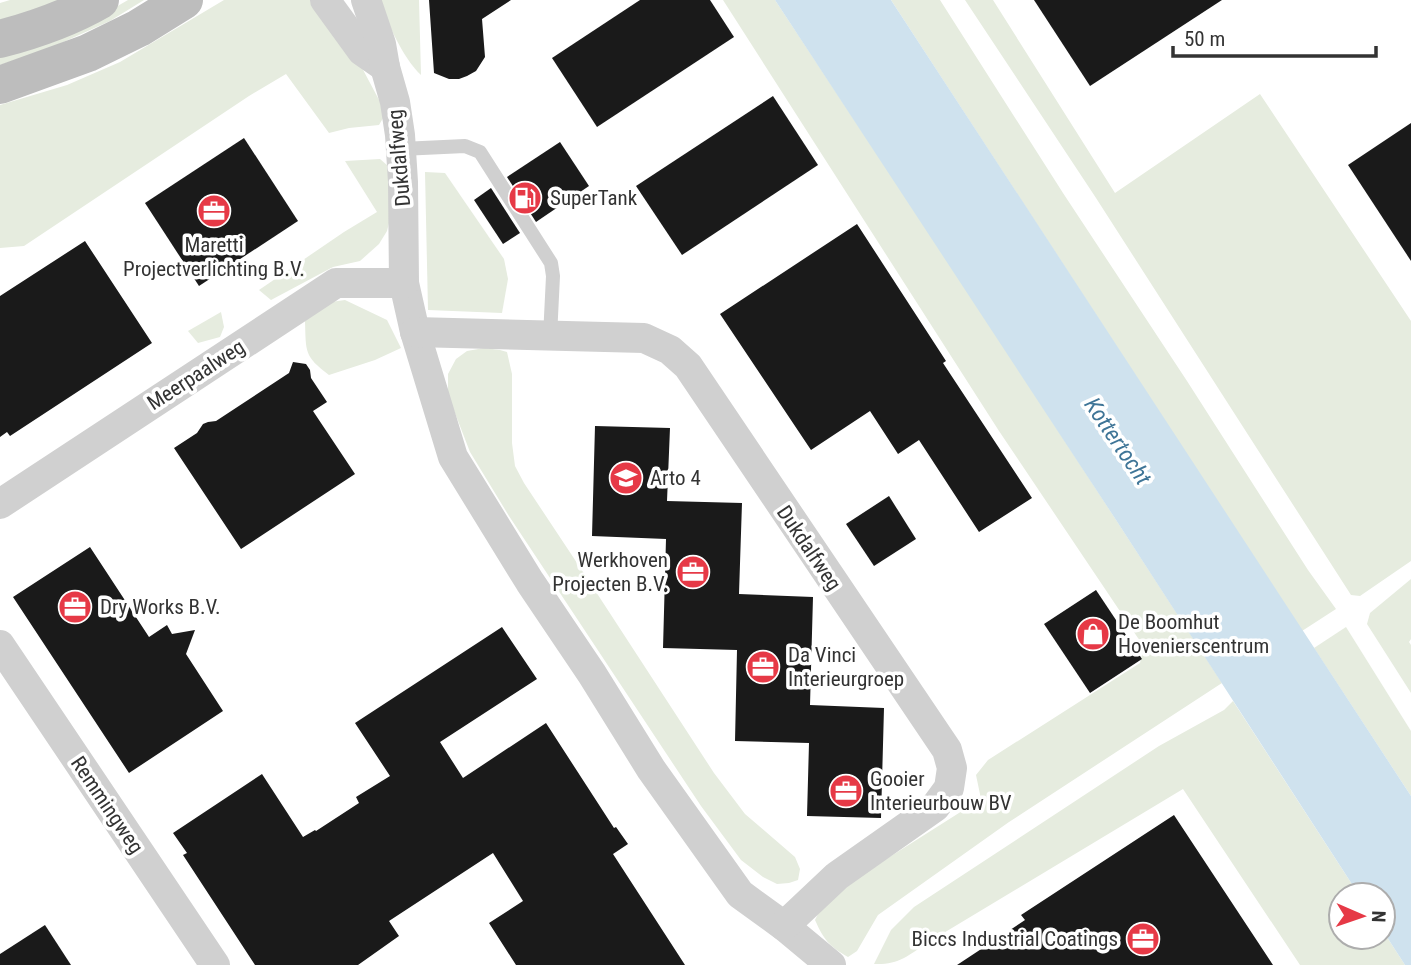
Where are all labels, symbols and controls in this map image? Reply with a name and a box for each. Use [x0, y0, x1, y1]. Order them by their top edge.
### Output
scale bar [1173, 14, 1376, 58]
text: 50 m [1184, 27, 1225, 51]
street label: Dukdalfweg [383, 109, 415, 207]
fuel station icon: SuperTank [506, 179, 544, 217]
place label: SuperTank [550, 186, 638, 210]
office icon: Maretti Projectverlichting B.V. [195, 192, 233, 230]
place label: Maretti Projectverlichting B.V. [123, 233, 305, 281]
street label: Meerpaalweg [143, 335, 249, 415]
water label: Kottertocht [1079, 393, 1157, 490]
school or university icon: Arto 4 [607, 459, 645, 497]
place label: Arto 4 [650, 466, 701, 490]
street label: Dukdalfweg [772, 501, 846, 595]
place label: Werkhoven Projecten B.V. [552, 548, 668, 596]
office icon: Werkhoven Projecten B.V. [674, 553, 712, 591]
office icon: Dry Works B.V. [56, 588, 94, 626]
place label: Dry Works B.V. [100, 595, 221, 619]
place label: De Boomhut Hovenierscentrum [1118, 610, 1269, 658]
shop icon: De Boomhut Hovenierscentrum [1074, 615, 1112, 653]
place label: Da Vinci Interieurgroep [788, 643, 904, 691]
office icon: Da Vinci Interieurgroep [744, 648, 782, 686]
street label: Remmingweg [66, 752, 148, 858]
place label: Gooier Interieurbouw BV [870, 767, 1012, 815]
office icon: Gooier Interieurbouw BV [827, 772, 865, 810]
north arrow [1327, 881, 1397, 951]
text: N [1367, 910, 1390, 923]
office icon: Biccs Industrial Coatings [1124, 920, 1162, 958]
place label: Biccs Industrial Coatings [912, 927, 1118, 951]

